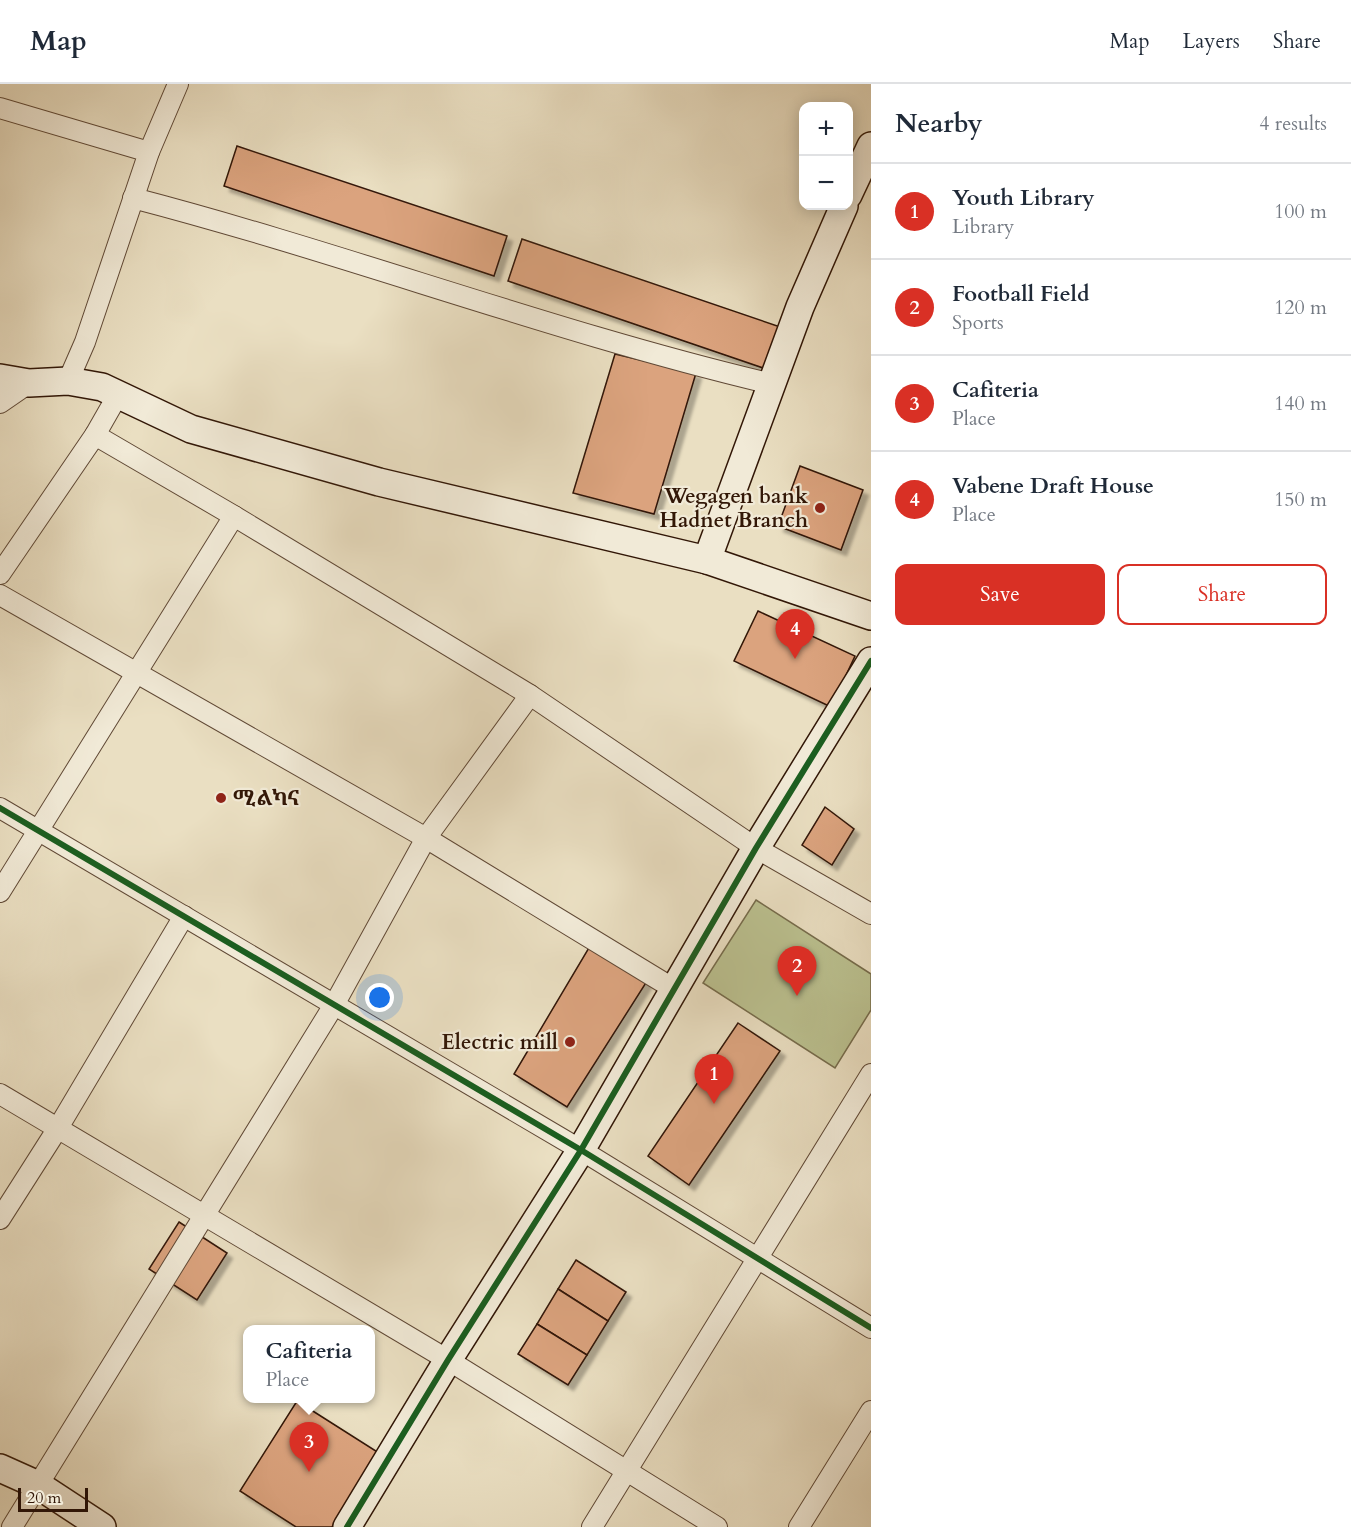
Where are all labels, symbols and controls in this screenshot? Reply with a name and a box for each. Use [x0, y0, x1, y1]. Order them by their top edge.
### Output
text: Map [30, 22, 87, 60]
text: Map [1110, 27, 1150, 56]
text: Layers [1183, 27, 1240, 56]
text: Share [1273, 27, 1321, 56]
map controls [799, 102, 853, 210]
button: + [799, 102, 853, 156]
text: Nearby [895, 106, 983, 141]
text: 4 results [1259, 110, 1327, 137]
button: − [799, 156, 853, 210]
text: Youth Library [952, 183, 1095, 213]
text: 1 [909, 198, 920, 225]
text: 100 m [1274, 198, 1327, 225]
text: Library [952, 213, 1014, 240]
text: Football Field [952, 279, 1089, 309]
text: 2 [909, 294, 920, 321]
text: 120 m [1274, 294, 1327, 321]
text: Sports [952, 309, 1004, 336]
text: Cafiteria [952, 375, 1039, 405]
text: 3 [909, 390, 920, 417]
text: 140 m [1274, 390, 1327, 417]
text: Place [952, 405, 996, 432]
text: Vabene Draft House [952, 471, 1154, 501]
place label: Wegagen bank Hadnet Branch [659, 482, 808, 535]
text: 4 [909, 486, 920, 513]
text: 150 m [1274, 486, 1327, 513]
marker: Wegagen bank Hadnet Branch [813, 501, 827, 515]
text: Place [952, 501, 996, 528]
button: Save [895, 564, 1105, 625]
button: Share [1117, 564, 1327, 625]
pin: 4 [776, 610, 814, 659]
place label: ሚልካና [233, 784, 300, 813]
marker: ሚልካና [214, 791, 228, 805]
pin: 2 [778, 946, 816, 996]
your location [365, 983, 394, 1012]
place label: Electric mill [441, 1028, 558, 1057]
marker: Electric mill [563, 1035, 577, 1049]
pin: 1 [694, 1054, 734, 1104]
popup [243, 1325, 375, 1403]
text: Cafiteria [265, 1336, 353, 1366]
text: Place [265, 1366, 309, 1393]
pin: 3 [290, 1422, 328, 1472]
scale bar [18, 1485, 88, 1512]
text: 20 m [27, 1487, 61, 1509]

